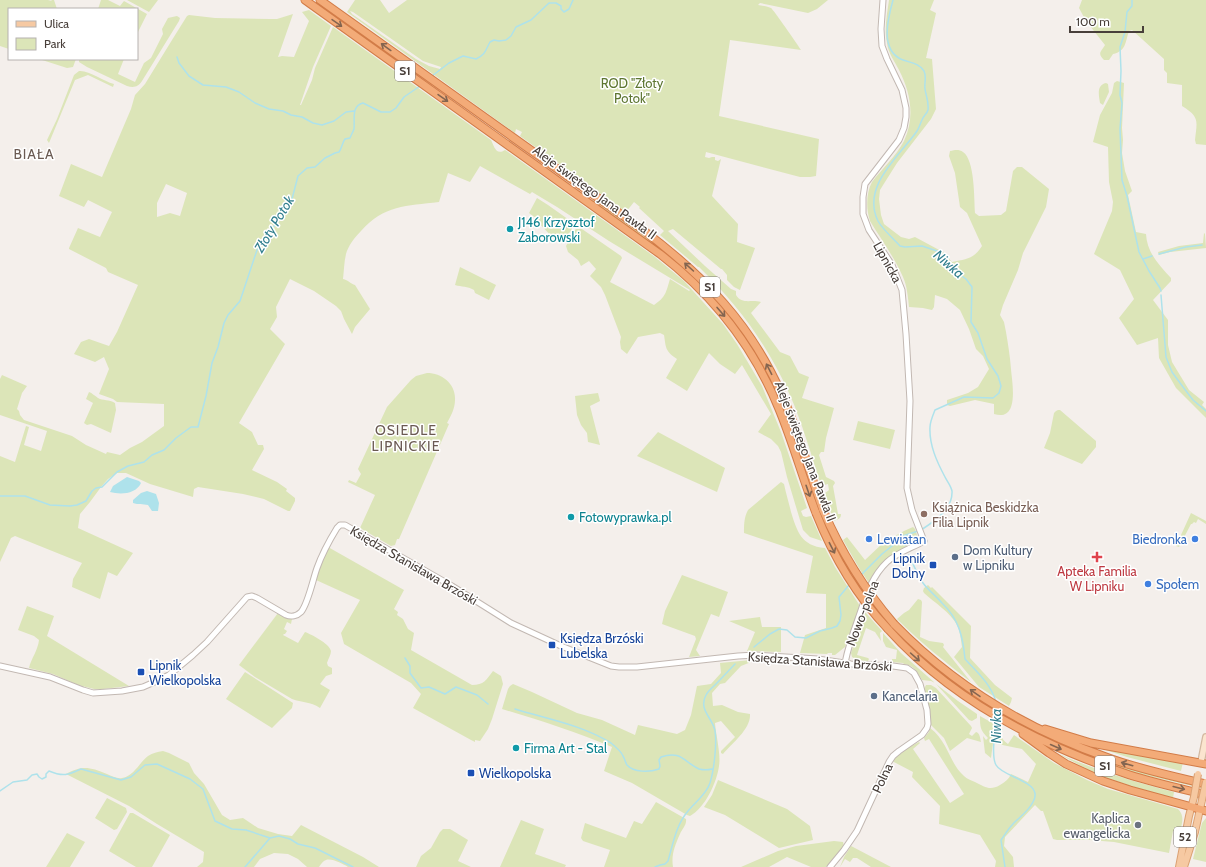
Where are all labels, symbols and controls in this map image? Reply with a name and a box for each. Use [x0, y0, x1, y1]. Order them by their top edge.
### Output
legend [8, 8, 138, 60]
scale bar [1070, 8, 1143, 34]
text: 100 m [1076, 14, 1110, 29]
text: Ulica [44, 16, 69, 31]
one-way arrow [331, 19, 342, 27]
text: Park [44, 36, 66, 51]
one-way arrow [381, 43, 392, 51]
road number: S1 [395, 61, 415, 81]
park label: ROD "Złoty Potok" [601, 75, 664, 106]
one-way arrow [437, 94, 448, 102]
street label: Aleje świętego Jana Pawła II [529, 142, 660, 243]
district label: BIAŁA [13, 145, 55, 163]
water label: Złoty Potok [250, 192, 298, 256]
place label: J146 Krzysztof Zaborowski [517, 214, 595, 245]
marker: J146 Krzysztof Zaborowski [505, 224, 515, 234]
street label: Lipnicka [870, 239, 906, 286]
water label: Niwka [930, 246, 968, 282]
one-way arrow [684, 263, 694, 272]
road number: S1 [700, 277, 720, 297]
one-way arrow [717, 307, 726, 318]
one-way arrow [765, 363, 773, 375]
street label: Aleje świętego Jana Pawła II [771, 379, 840, 524]
district label: OSIEDLE LIPNICKIE [372, 421, 440, 455]
one-way arrow [804, 485, 812, 497]
place label: Książnica Beskidzka Filia Lipnik [932, 499, 1039, 530]
place label: Fotowyprawka.pl [579, 509, 671, 525]
marker: Książnica Beskidzka Filia Lipnik [919, 509, 929, 519]
marker: Fotowyprawka.pl [566, 512, 576, 522]
street label: Księdza Stanisława Brzóski [347, 522, 481, 608]
place label: Lewiatan [877, 531, 926, 547]
place label: Biedronka [1132, 531, 1188, 547]
marker: Lewiatan [864, 534, 874, 544]
marker: Biedronka [1190, 534, 1200, 544]
one-way arrow [829, 542, 836, 554]
place label: Dom Kultury w Lipniku [963, 542, 1033, 573]
place label: Lipnik Dolny [892, 550, 925, 581]
marker: Dom Kultury w Lipniku [950, 552, 960, 562]
marker: Apteka Familia W Lipniku [1092, 552, 1102, 562]
marker: Lipnik Dolny [928, 560, 938, 570]
place label: Apteka Familia W Lipniku [1057, 563, 1138, 594]
place label: Społem [1156, 576, 1199, 592]
street label: Nowo-polna [842, 577, 882, 648]
marker: Społem [1143, 579, 1153, 589]
place label: Księdza Brzóski Lubelska [560, 630, 644, 661]
marker: Księdza Brzóski Lubelska [547, 640, 557, 650]
street label: Księdza Stanisława Brzóski [747, 648, 893, 674]
one-way arrow [910, 652, 920, 661]
place label: Lipnik Wielkopolska [149, 657, 222, 688]
marker: Lipnik Wielkopolska [136, 667, 146, 677]
place label: Kancelaria [882, 688, 939, 704]
one-way arrow [970, 689, 981, 697]
marker: Kancelaria [869, 691, 879, 701]
water label: Niwka [987, 709, 1005, 743]
place label: Firma Art - Stal [524, 740, 607, 756]
marker: Firma Art - Stal [511, 743, 521, 753]
one-way arrow [1050, 744, 1062, 751]
road number: S1 [1095, 756, 1115, 776]
street label: Polna [868, 760, 896, 795]
one-way arrow [1121, 760, 1134, 767]
place label: Wielkopolska [479, 765, 552, 781]
marker: Wielkopolska [466, 768, 476, 778]
one-way arrow [1172, 785, 1185, 793]
place label: Kaplica ewangelicka [1064, 810, 1131, 841]
marker: Kaplica ewangelicka [1133, 820, 1143, 830]
road number: 52 [1174, 827, 1196, 847]

